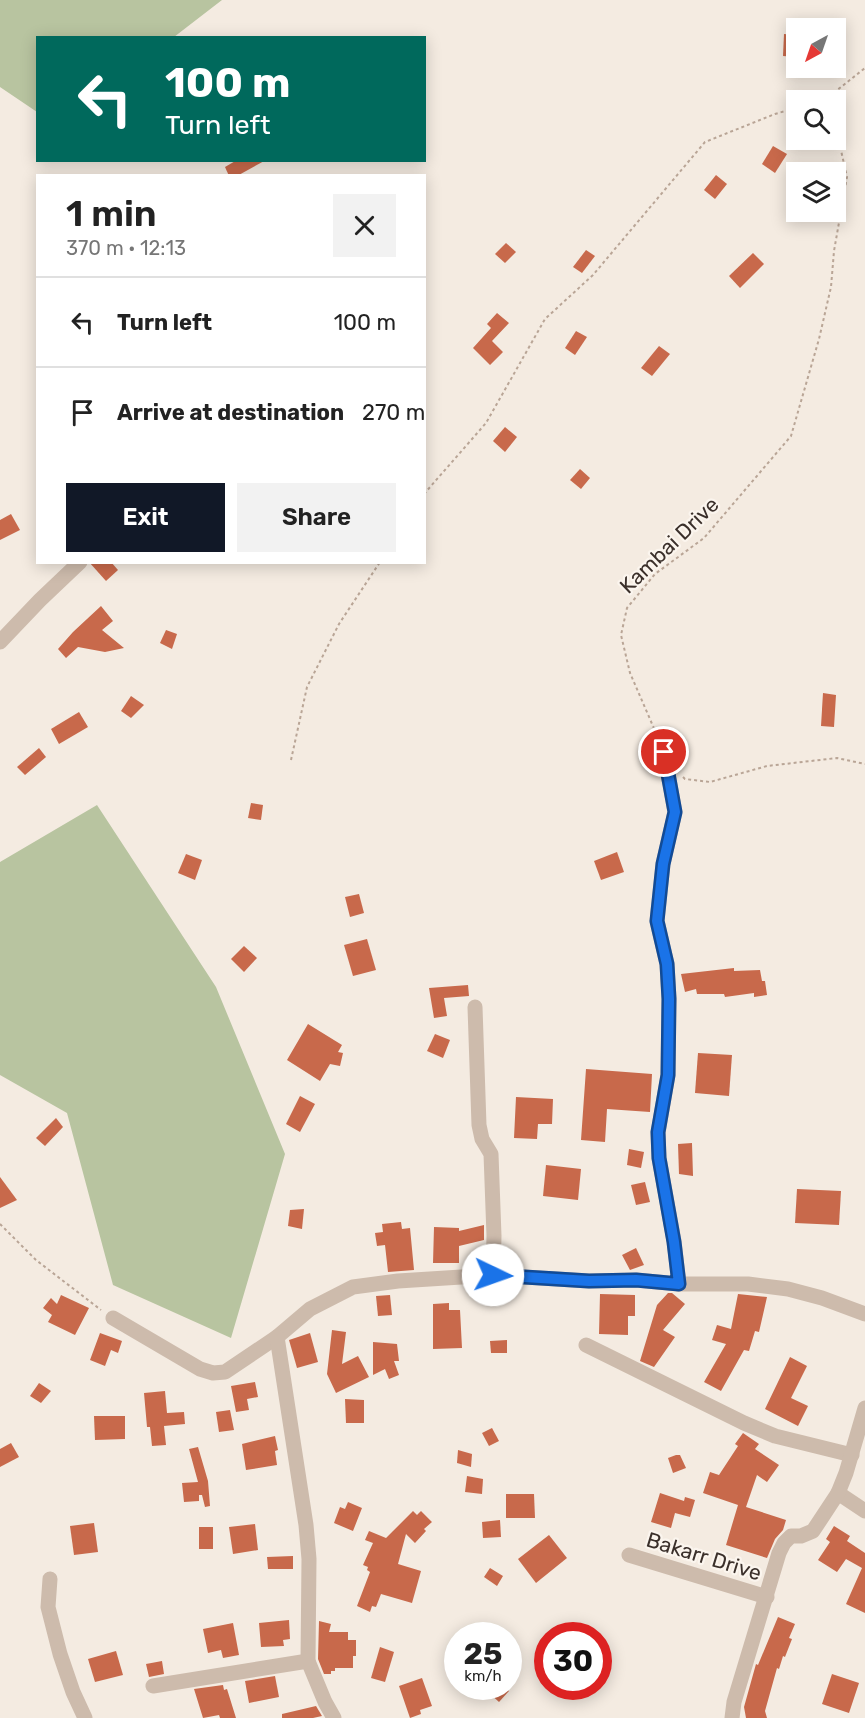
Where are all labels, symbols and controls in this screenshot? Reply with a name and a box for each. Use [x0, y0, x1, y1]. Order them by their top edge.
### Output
north arrow [786, 18, 846, 78]
map controls [786, 18, 846, 222]
text: 100 m [165, 58, 290, 108]
icon: left [66, 60, 144, 138]
button: search [786, 90, 846, 150]
text: Turn left [165, 109, 270, 141]
button: layers [786, 162, 846, 222]
text: 1 min [66, 192, 157, 235]
button: close [333, 194, 396, 257]
text: 370 m · 12:13 [66, 236, 186, 260]
icon: left [66, 306, 99, 339]
text: Turn left [117, 309, 212, 336]
text: 100 m [334, 309, 396, 336]
icon: arrive [66, 396, 99, 429]
text: Arrive at destination [117, 399, 344, 426]
text: 270 m [362, 399, 425, 426]
button: Exit [66, 483, 225, 552]
button: Share [237, 483, 396, 552]
street label: Kambai Drive [614, 492, 724, 598]
pin [638, 726, 689, 777]
icon: arrive [647, 735, 680, 768]
position arrow [461, 1243, 525, 1307]
street label: Bakarr Drive [643, 1527, 765, 1585]
speed limit sign: 30 [534, 1622, 612, 1700]
text: 25 [464, 1636, 502, 1672]
text: km/h [464, 1667, 502, 1685]

